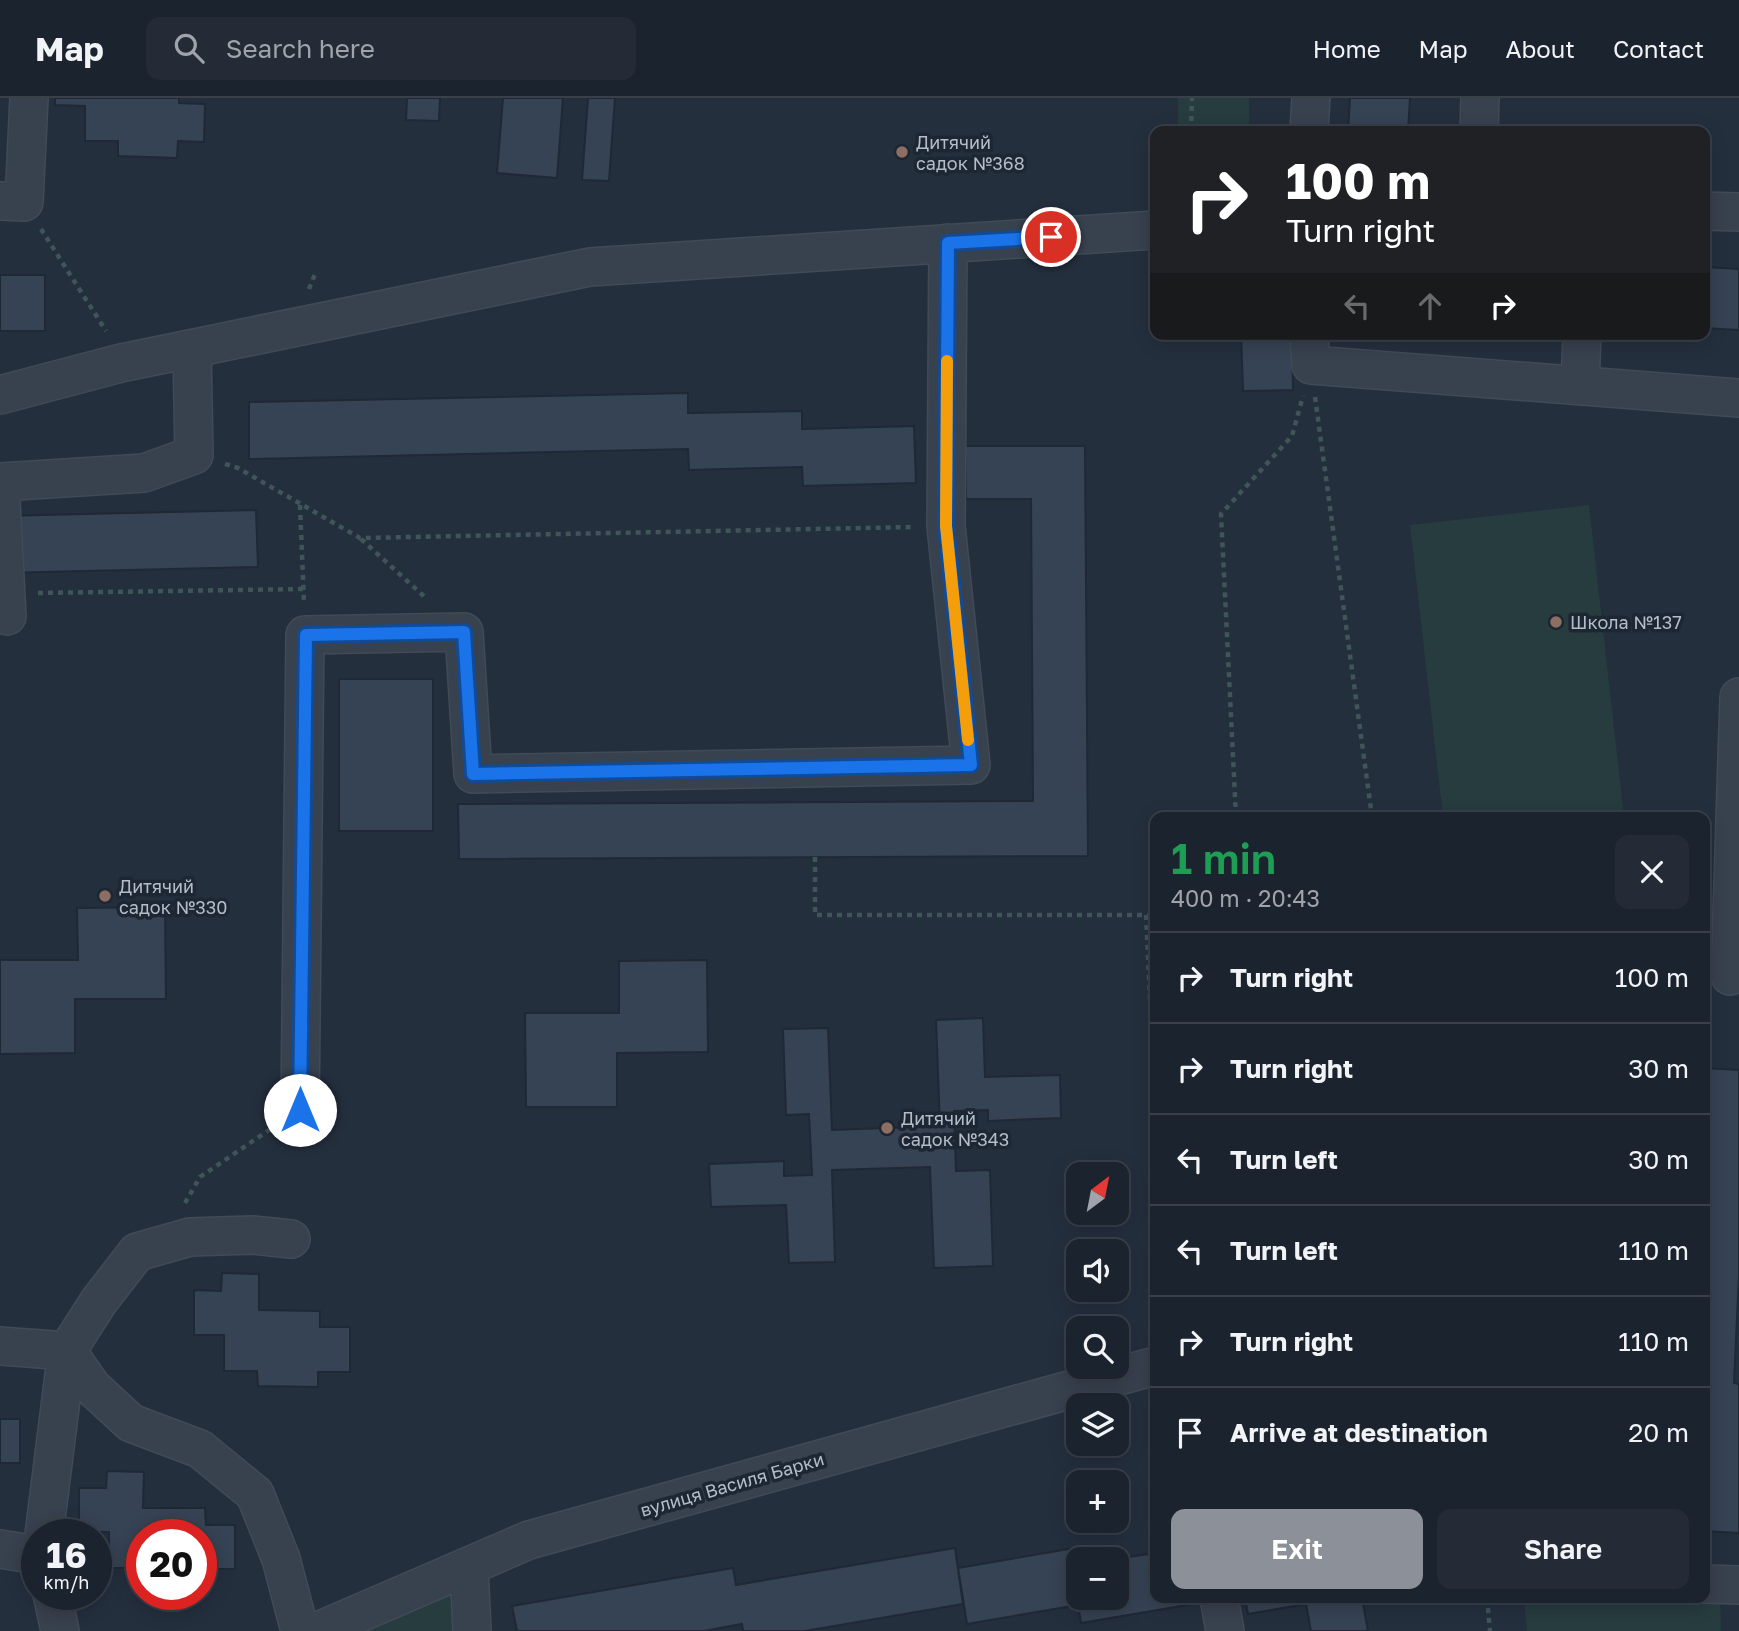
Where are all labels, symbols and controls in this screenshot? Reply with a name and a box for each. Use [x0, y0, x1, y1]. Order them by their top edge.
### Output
search box [146, 17, 636, 80]
text: Map [35, 29, 104, 68]
icon: search [170, 29, 208, 67]
text: Search here [226, 33, 375, 64]
text: Home [1313, 34, 1381, 63]
text: Map [1419, 34, 1468, 63]
text: About [1506, 34, 1575, 63]
text: Contact [1613, 34, 1704, 63]
place label: Дитячий садок №368 [916, 131, 1025, 174]
marker: Дитячий садок №368 [894, 144, 910, 160]
text: 100 m [1286, 151, 1430, 210]
icon: right [1171, 154, 1262, 245]
pin [1021, 207, 1081, 267]
text: Turn right [1286, 211, 1435, 249]
icon: arrive [1032, 218, 1070, 256]
icon: left [1338, 287, 1376, 325]
icon: ahead [1411, 287, 1449, 325]
icon: right [1484, 287, 1522, 325]
place label: Школа №137 [1570, 611, 1682, 633]
marker: Школа №137 [1548, 614, 1564, 630]
text: 1 min [1171, 833, 1276, 883]
button: close [1615, 835, 1689, 909]
place label: Дитячий садок №330 [119, 875, 227, 918]
text: 400 m · 20:43 [1171, 884, 1320, 912]
marker: Дитячий садок №330 [97, 888, 113, 904]
icon: right [1171, 959, 1209, 997]
text: Turn right [1230, 962, 1353, 993]
text: 100 m [1615, 962, 1689, 993]
icon: right [1171, 1050, 1209, 1088]
text: Turn right [1230, 1053, 1353, 1084]
text: 30 m [1628, 1053, 1689, 1084]
position arrow [263, 1073, 337, 1147]
place label: Дитячий садок №343 [901, 1107, 1009, 1150]
marker: Дитячий садок №343 [879, 1120, 895, 1136]
icon: left [1171, 1141, 1209, 1179]
text: Turn left [1230, 1144, 1338, 1175]
text: 30 m [1628, 1144, 1689, 1175]
north arrow [1066, 1162, 1129, 1225]
map controls [1066, 1162, 1129, 1610]
icon: left [1171, 1232, 1209, 1270]
text: Turn left [1230, 1235, 1338, 1266]
text: 110 m [1618, 1235, 1689, 1266]
button: sound [1066, 1239, 1129, 1302]
button: search [1066, 1316, 1129, 1379]
icon: right [1171, 1323, 1209, 1361]
text: Turn right [1230, 1326, 1353, 1357]
text: 110 m [1618, 1326, 1689, 1357]
button: layers [1066, 1393, 1129, 1456]
icon: arrive [1171, 1414, 1209, 1452]
text: Arrive at destination [1230, 1417, 1488, 1448]
text: 20 m [1628, 1417, 1689, 1448]
street label: вулиця Василя Барки [638, 1447, 826, 1521]
button: + [1066, 1470, 1129, 1533]
button: Exit [1171, 1509, 1423, 1589]
button: Share [1437, 1509, 1689, 1589]
speed limit sign: 20 [126, 1519, 217, 1610]
text: 16 [46, 1534, 87, 1576]
button: − [1066, 1547, 1129, 1610]
text: km/h [44, 1571, 89, 1593]

